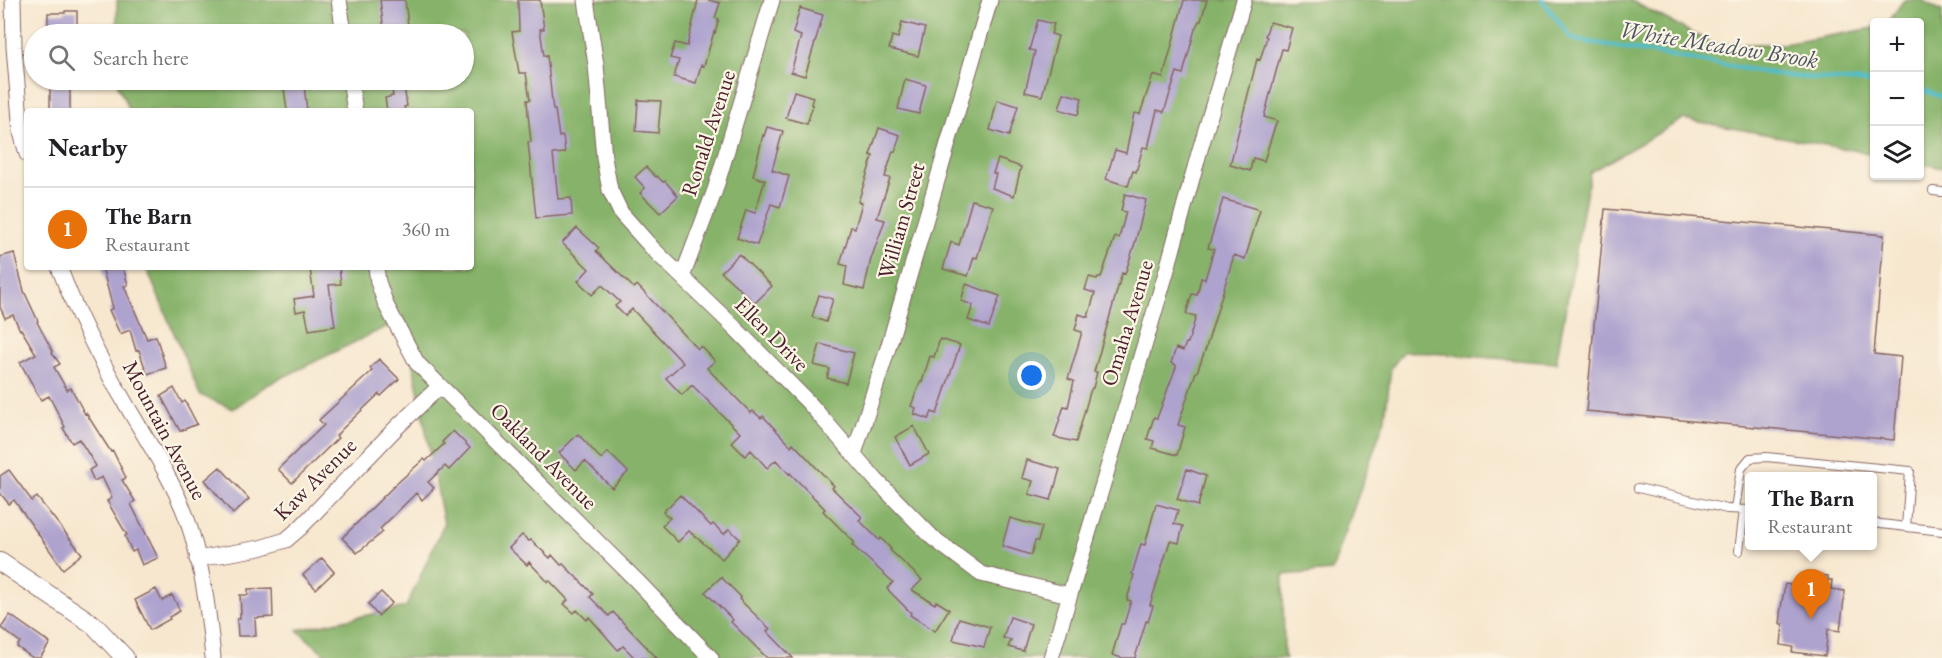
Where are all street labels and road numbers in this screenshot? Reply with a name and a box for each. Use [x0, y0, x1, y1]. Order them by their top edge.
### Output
street label: Ronald Avenue [674, 66, 742, 200]
street label: William Street [871, 159, 931, 283]
street label: Omaha Avenue [1094, 256, 1160, 390]
street label: Ellen Drive [728, 290, 816, 378]
street label: Mountain Avenue [116, 355, 214, 505]
street label: Oakland Avenue [484, 396, 604, 516]
street label: Kaw Avenue [267, 431, 363, 527]

